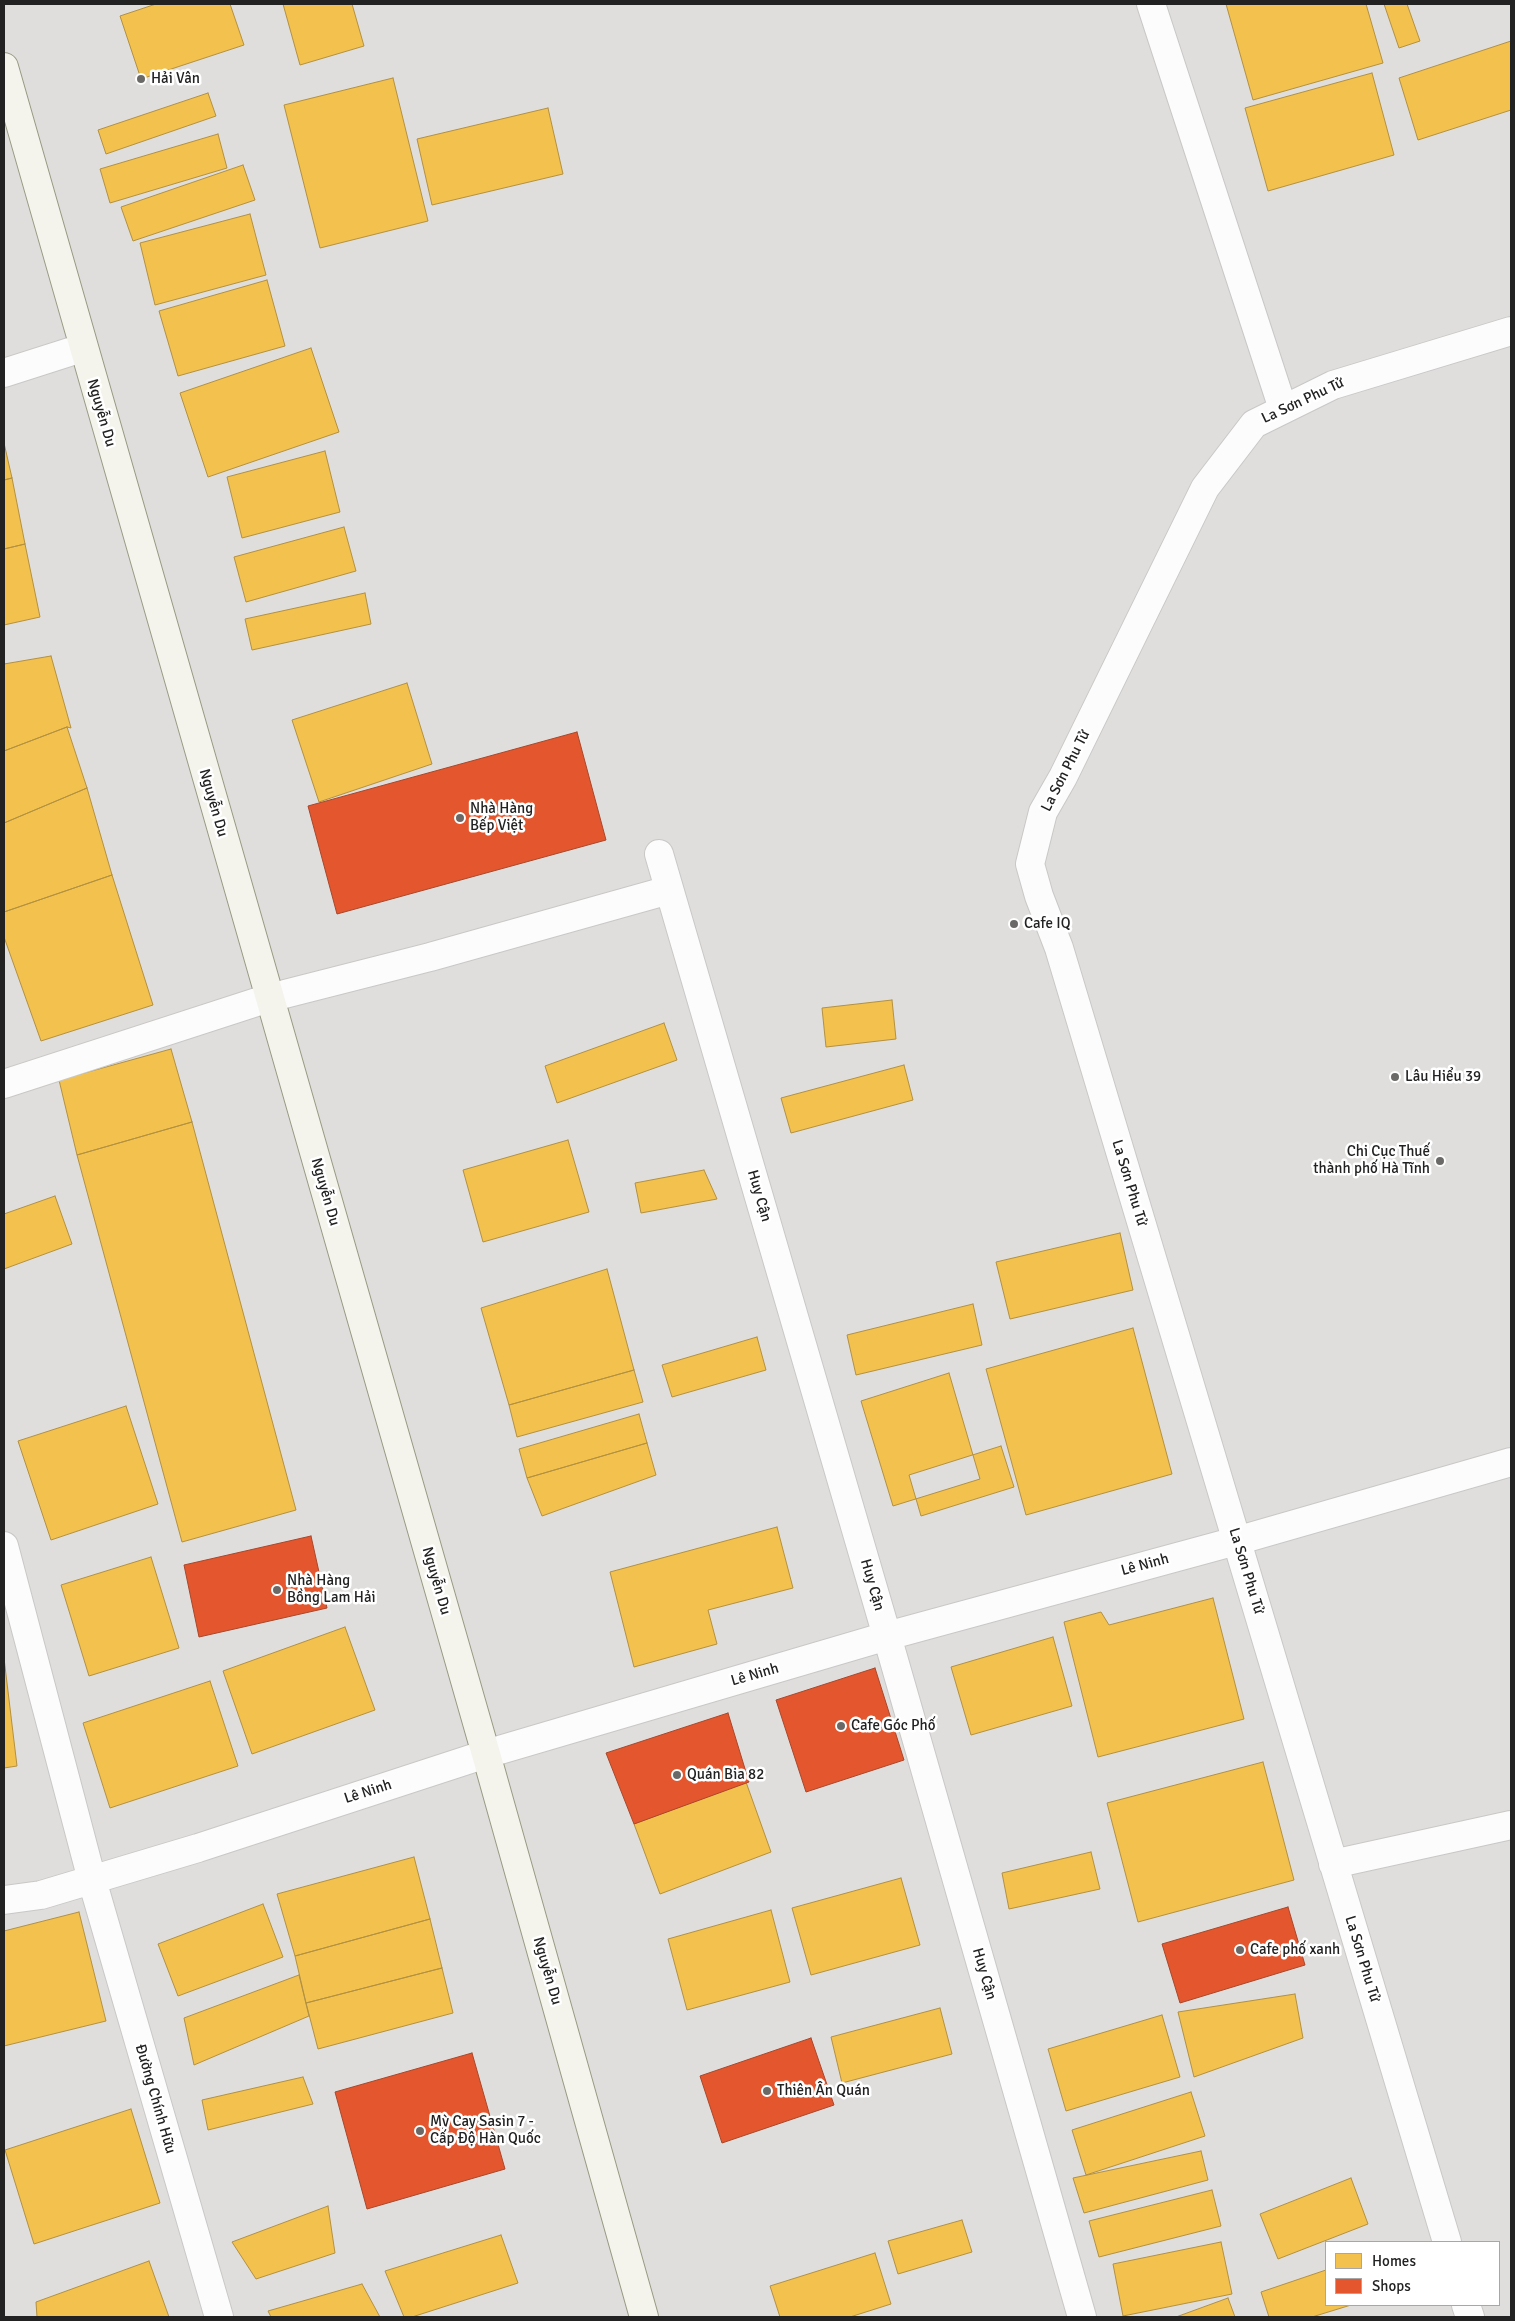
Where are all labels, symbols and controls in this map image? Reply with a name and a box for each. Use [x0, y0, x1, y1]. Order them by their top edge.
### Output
place label: Hải Vân [151, 70, 200, 88]
marker: Hải Vân [135, 73, 147, 85]
street label: La Sơn Phu Tử [1259, 374, 1347, 428]
street label: Nguyễn Du [83, 377, 119, 449]
street label: La Sơn Phu Tử [1038, 727, 1094, 815]
street label: Nguyễn Du [195, 767, 231, 839]
place label: Nhà Hàng Bếp Việt [470, 800, 533, 835]
marker: Nhà Hàng Bếp Việt [454, 812, 466, 824]
place label: Cafe IQ [1024, 915, 1070, 933]
marker: Cafe IQ [1008, 918, 1020, 930]
place label: Lâu Hiểu 39 [1405, 1068, 1481, 1086]
marker: Lâu Hiểu 39 [1389, 1071, 1401, 1083]
street label: La Sơn Phu Tử [1107, 1138, 1151, 1228]
place label: Chi Cục Thuế thành phố Hà Tĩnh [1313, 1143, 1430, 1178]
marker: Chi Cục Thuế thành phố Hà Tĩnh [1434, 1155, 1446, 1167]
street label: Nguyễn Du [307, 1156, 343, 1228]
street label: Huy Cận [743, 1168, 775, 1224]
street label: La Sơn Phu Tử [1224, 1526, 1268, 1616]
street label: Nguyễn Du [418, 1545, 454, 1617]
street label: Lê Ninh [1119, 1550, 1171, 1580]
street label: Huy Cận [856, 1557, 888, 1613]
place label: Nhà Hàng Bồng Lam Hải [287, 1572, 376, 1607]
marker: Nhà Hàng Bồng Lam Hải [271, 1584, 283, 1596]
street label: Lê Ninh [729, 1660, 781, 1690]
place label: Cafe Góc Phố [851, 1717, 936, 1735]
marker: Cafe Góc Phố [835, 1720, 847, 1732]
place label: Quán Bia 82 [687, 1766, 764, 1784]
marker: Quán Bia 82 [671, 1769, 683, 1781]
street label: Lê Ninh [342, 1776, 394, 1808]
street label: La Sơn Phu Tử [1340, 1914, 1384, 2004]
street label: Nguyễn Du [529, 1935, 565, 2007]
place label: Cafe phố xanh [1250, 1941, 1340, 1959]
marker: Cafe phố xanh [1234, 1944, 1246, 1956]
street label: Huy Cận [968, 1946, 1000, 2002]
street label: Đường Chính Hữu [131, 2042, 179, 2156]
place label: Thiên Ân Quán [777, 2082, 870, 2100]
marker: Thiên Ân Quán [761, 2085, 773, 2097]
place label: Mỳ Cay Sasin 7 - Cấp Độ Hàn Quốc [430, 2113, 541, 2148]
marker: Mỳ Cay Sasin 7 - Cấp Độ Hàn Quốc [414, 2125, 426, 2137]
legend [1325, 2241, 1500, 2306]
text: Homes [1372, 2252, 1416, 2270]
text: Shops [1372, 2277, 1411, 2295]

